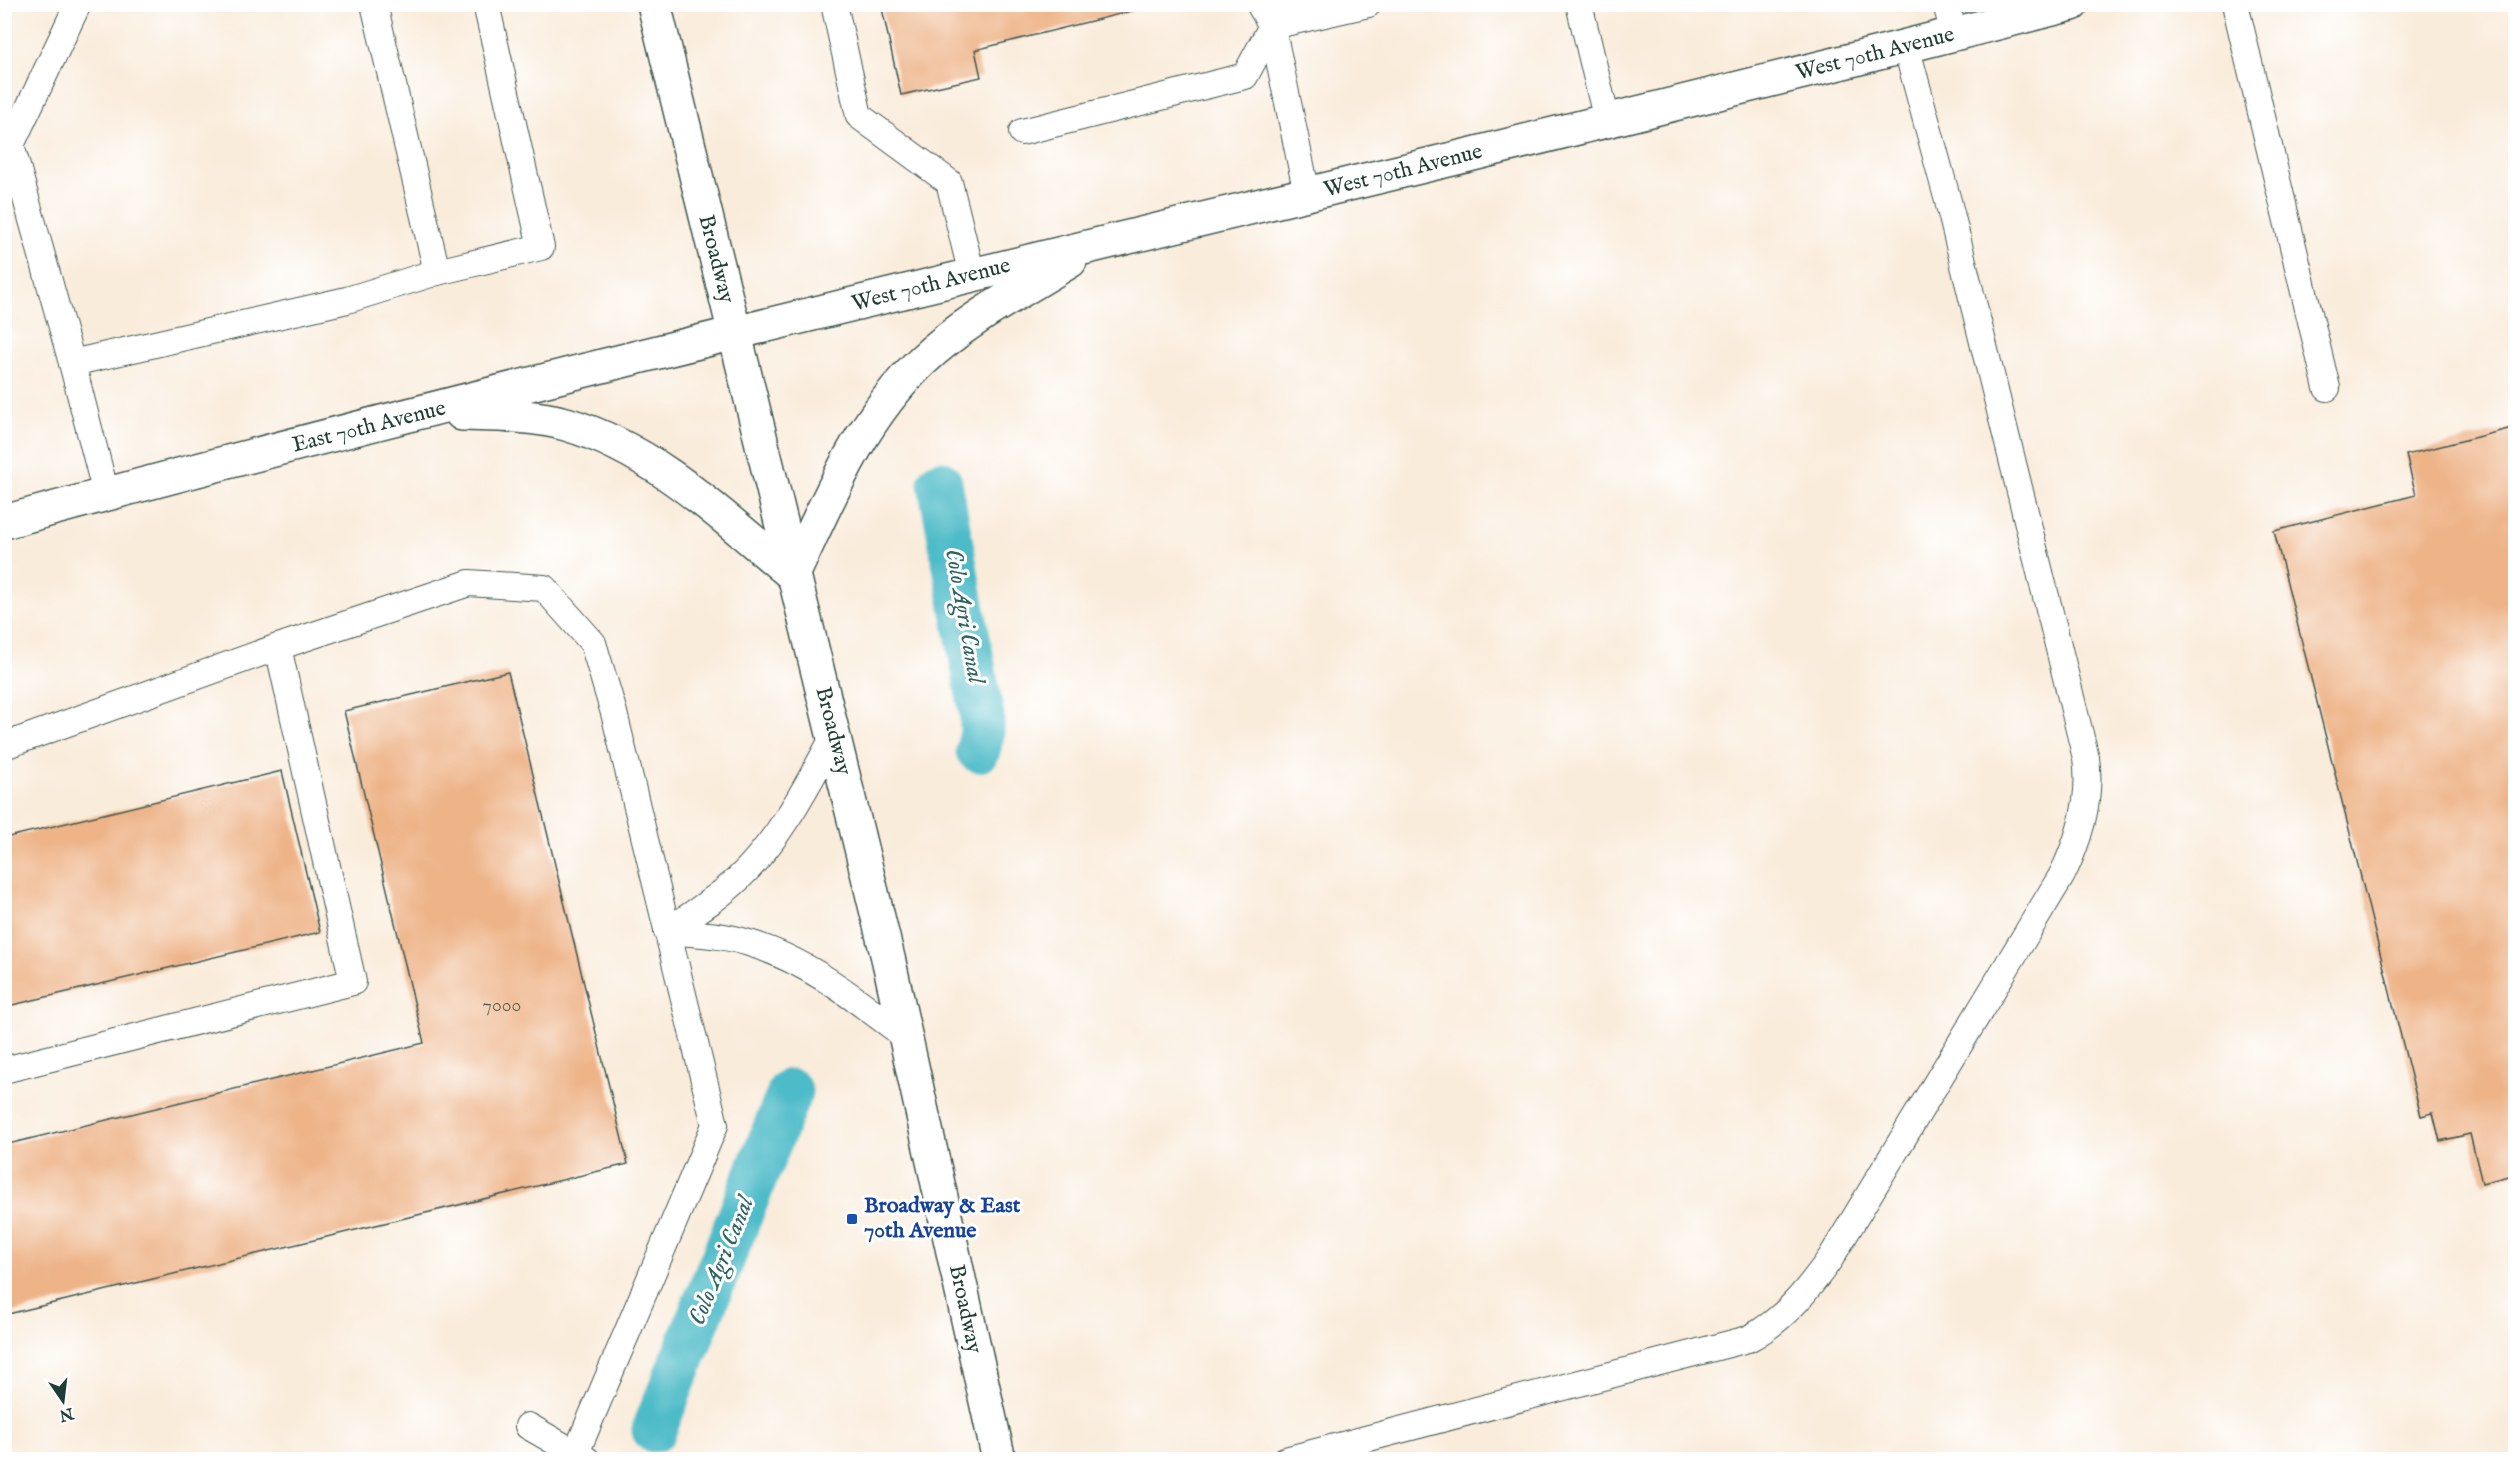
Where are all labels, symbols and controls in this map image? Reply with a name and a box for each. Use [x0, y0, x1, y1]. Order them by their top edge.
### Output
street label: West 70th Avenue [1793, 21, 1957, 87]
street label: West 70th Avenue [1321, 138, 1485, 204]
street label: Broadway [692, 212, 741, 306]
street label: West 70th Avenue [849, 252, 1013, 318]
street label: East 70th Avenue [289, 394, 449, 460]
water label: Colo Agri Canal [937, 546, 991, 688]
street label: Broadway [809, 684, 858, 778]
house number: 7000 [483, 993, 521, 1018]
water label: Colo Agri Canal [682, 1190, 763, 1330]
place label: Broadway & East 70th Avenue [864, 1192, 1021, 1245]
marker: Broadway & East 70th Avenue [845, 1212, 859, 1226]
street label: Broadway [942, 1262, 988, 1356]
north arrow [33, 1371, 93, 1431]
text: N [57, 1402, 76, 1425]

